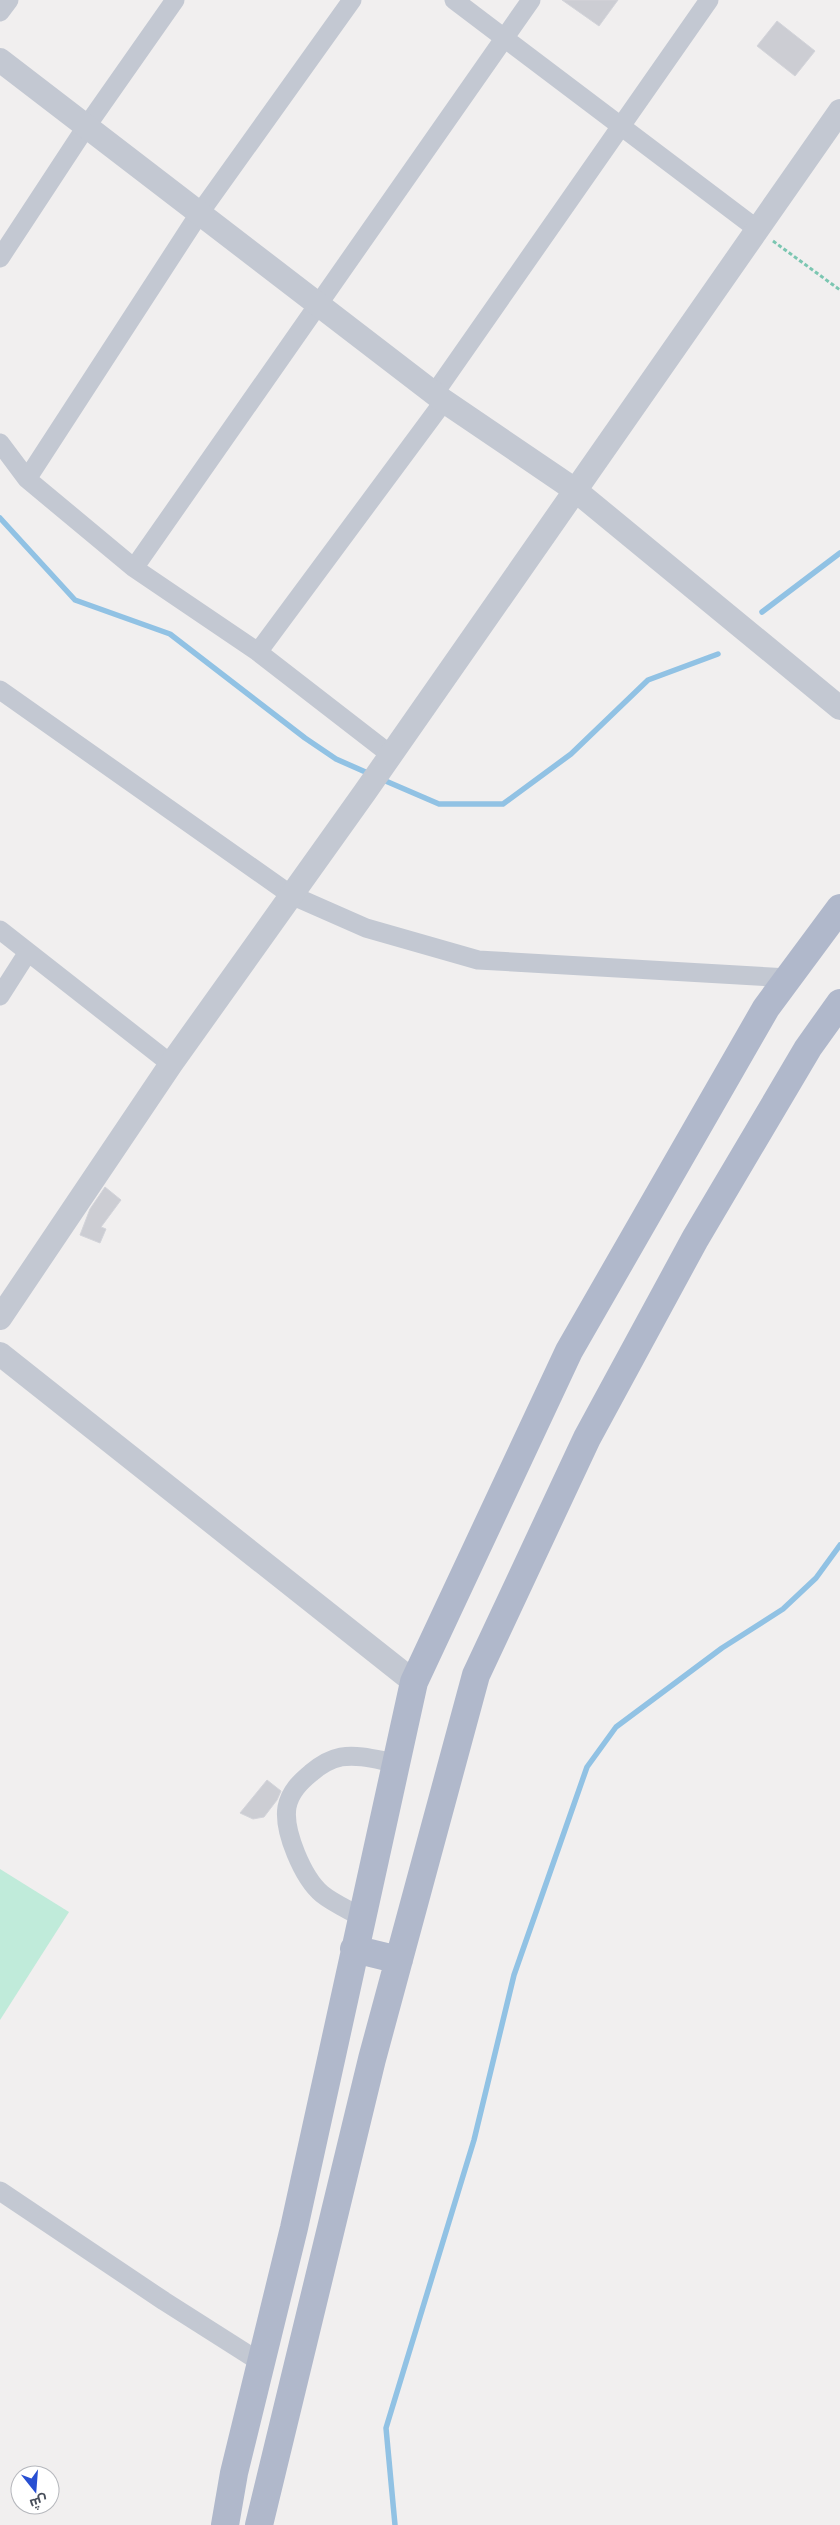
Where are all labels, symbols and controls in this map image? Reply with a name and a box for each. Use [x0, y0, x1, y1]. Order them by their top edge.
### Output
north arrow [10, 2465, 60, 2515]
text: ش [28, 2491, 50, 2514]

